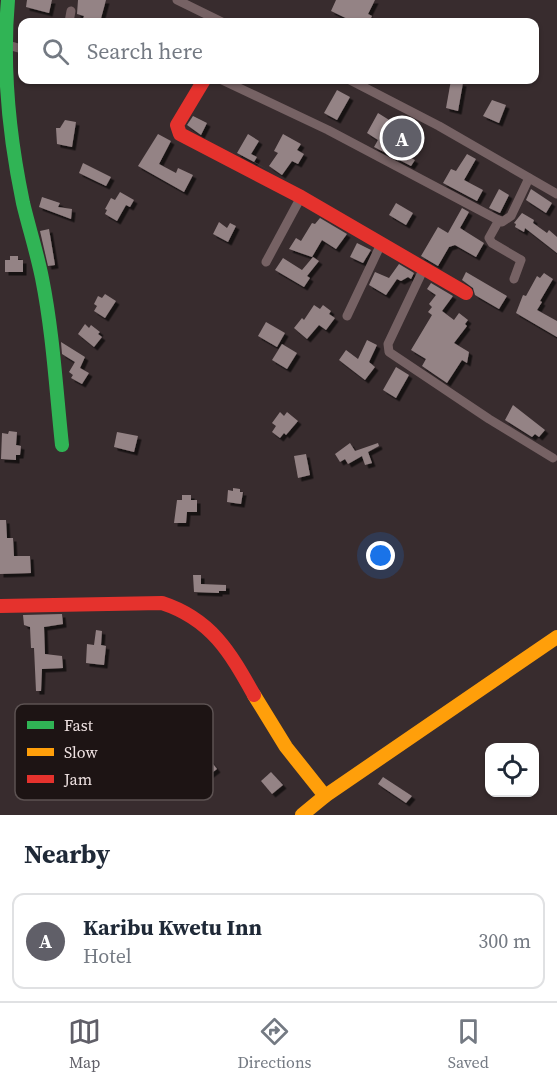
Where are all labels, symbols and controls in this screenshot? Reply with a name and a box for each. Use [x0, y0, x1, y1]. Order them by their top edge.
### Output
search box [18, 18, 539, 84]
icon: search [39, 35, 72, 68]
text: Search here [87, 36, 203, 66]
pin: A [382, 116, 422, 160]
your location [366, 541, 395, 570]
legend [15, 704, 213, 800]
text: Fast [64, 714, 94, 736]
text: Slow [64, 741, 99, 763]
map controls [485, 743, 539, 797]
button: locate [485, 743, 539, 797]
text: Jam [63, 768, 92, 790]
text: Nearby [24, 836, 110, 872]
text: Karibu Kwetu Inn [83, 912, 262, 942]
text: A [39, 927, 52, 955]
text: 300 m [478, 927, 531, 955]
text: Hotel [83, 942, 132, 970]
tab: Map [68, 1015, 101, 1073]
tab: Directions [237, 1015, 312, 1073]
tab: Saved [448, 1015, 489, 1073]

